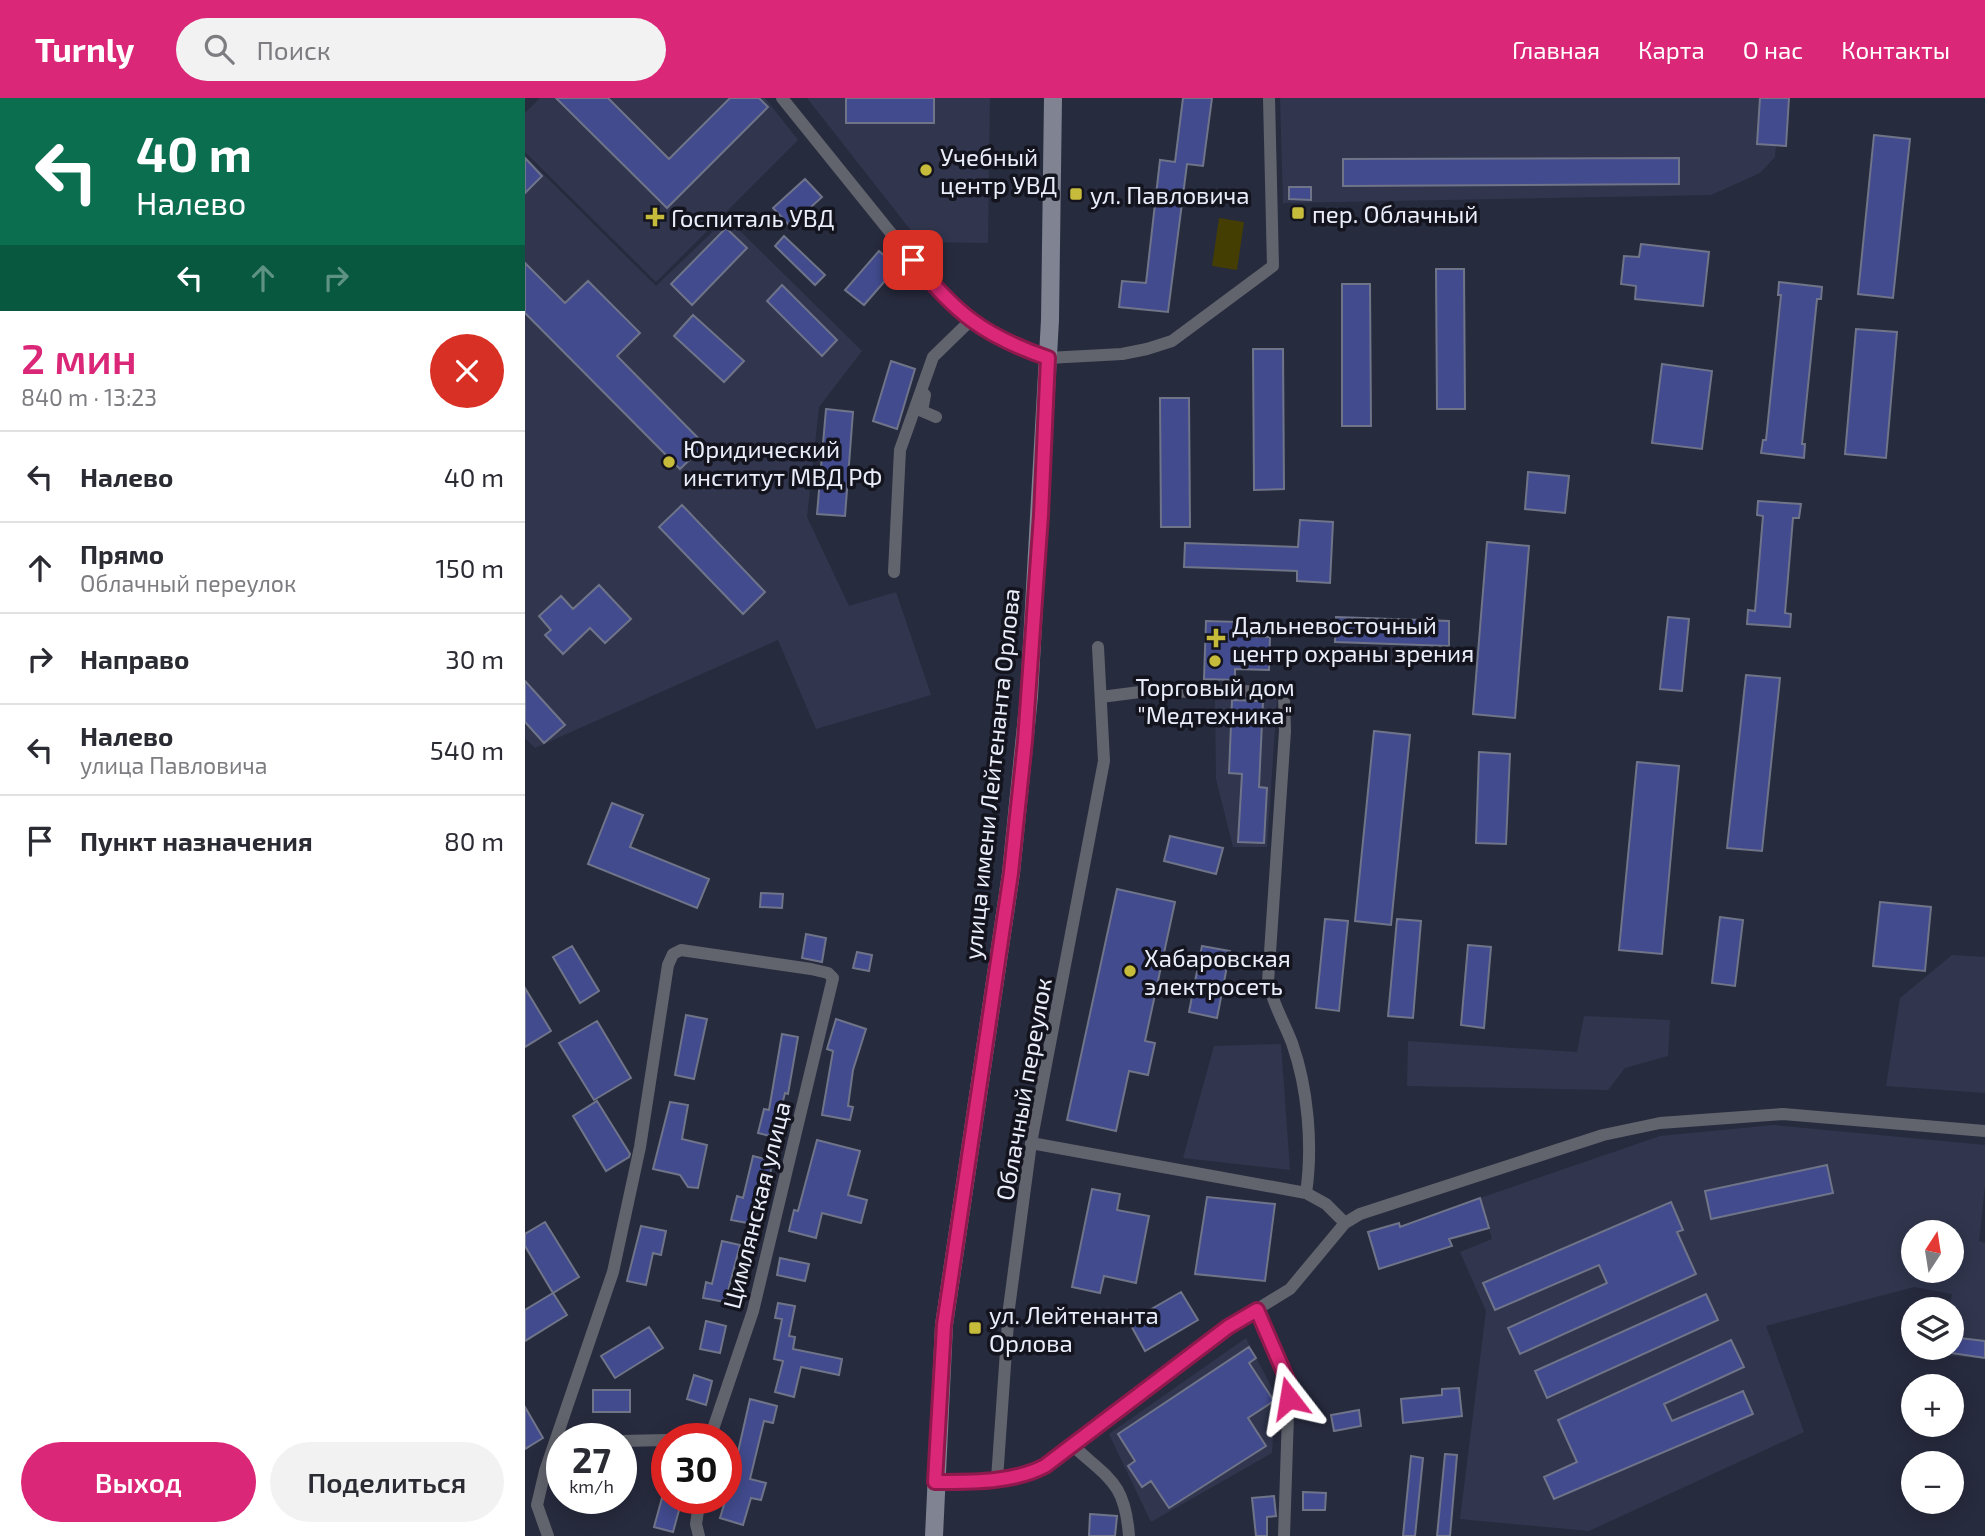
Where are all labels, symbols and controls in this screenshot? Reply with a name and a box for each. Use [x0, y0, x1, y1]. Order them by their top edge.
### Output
search box [176, 18, 666, 81]
text: Turnly [35, 29, 134, 69]
icon: search [200, 30, 238, 68]
text: Поиск [256, 34, 331, 65]
text: Главная [1512, 35, 1600, 64]
text: Карта [1638, 35, 1705, 64]
text: О нас [1743, 35, 1803, 64]
text: Контакты [1841, 35, 1950, 64]
text: 40 m [136, 123, 252, 182]
icon: left [21, 126, 112, 217]
place label: Учебный центр УВД [940, 142, 1057, 199]
marker: Учебный центр УВД [918, 162, 934, 178]
place label: ул. Павловича [1090, 180, 1249, 210]
text: Налево [136, 183, 246, 221]
marker: ул. Павловича [1068, 186, 1084, 202]
place label: пер. Облачный [1312, 199, 1478, 228]
place label: Госпиталь УВД [671, 203, 834, 232]
marker: пер. Облачный [1290, 205, 1306, 221]
marker: Госпиталь УВД [645, 207, 665, 227]
pin [883, 230, 943, 290]
icon: arrive [894, 241, 932, 279]
icon: left [171, 259, 209, 297]
icon: ahead [244, 259, 282, 297]
icon: right [317, 259, 355, 297]
text: 2 мин [21, 332, 137, 382]
button: close [430, 334, 504, 408]
text: 840 m · 13:23 [21, 383, 157, 411]
place label: Юридический институт МВД РФ [683, 434, 882, 492]
marker: Юридический институт МВД РФ [661, 454, 677, 470]
icon: left [21, 458, 59, 496]
text: Налево [80, 461, 173, 492]
text: 40 m [444, 461, 504, 492]
text: Прямо [80, 538, 164, 569]
icon: ahead [21, 549, 59, 587]
text: 150 m [435, 552, 504, 583]
text: Облачный переулок [80, 569, 296, 597]
street label: улица имени Лейтенанта Орлова [957, 587, 1026, 961]
place label: Дальневосточный центр охраны зрения [1232, 610, 1474, 667]
marker: Дальневосточный центр охраны зрения [1206, 628, 1226, 648]
icon: right [21, 640, 59, 678]
text: Направо [80, 643, 189, 674]
text: 30 m [445, 643, 504, 674]
marker: Торговый дом "Медтехника" [1207, 653, 1223, 669]
place label: Торговый дом "Медтехника" [1135, 672, 1295, 729]
text: Налево [80, 720, 173, 751]
icon: left [21, 731, 59, 769]
text: 540 m [430, 734, 504, 765]
text: улица Павловича [80, 751, 267, 779]
icon: arrive [21, 822, 59, 860]
text: Пункт назначения [80, 825, 313, 856]
text: 80 m [444, 825, 504, 856]
place label: Хабаровская электросеть [1144, 943, 1291, 1000]
marker: Хабаровская электросеть [1122, 963, 1138, 979]
street label: Облачный переулок [989, 975, 1058, 1203]
street label: Цимлянская улица [716, 1098, 797, 1312]
north arrow [1901, 1220, 1963, 1283]
map controls [1901, 1220, 1964, 1514]
button: layers [1901, 1297, 1964, 1360]
place label: ул. Лейтенанта Орлова [989, 1300, 1159, 1357]
marker: ул. Лейтенанта Орлова [967, 1320, 983, 1336]
position arrow [1252, 1361, 1326, 1435]
button: + [1901, 1374, 1964, 1437]
speed limit sign: 30 [651, 1423, 742, 1514]
text: 27 [572, 1438, 611, 1480]
button: Выход [21, 1442, 256, 1522]
button: Поделиться [270, 1442, 504, 1522]
button: − [1901, 1451, 1964, 1514]
text: km/h [569, 1475, 614, 1497]

